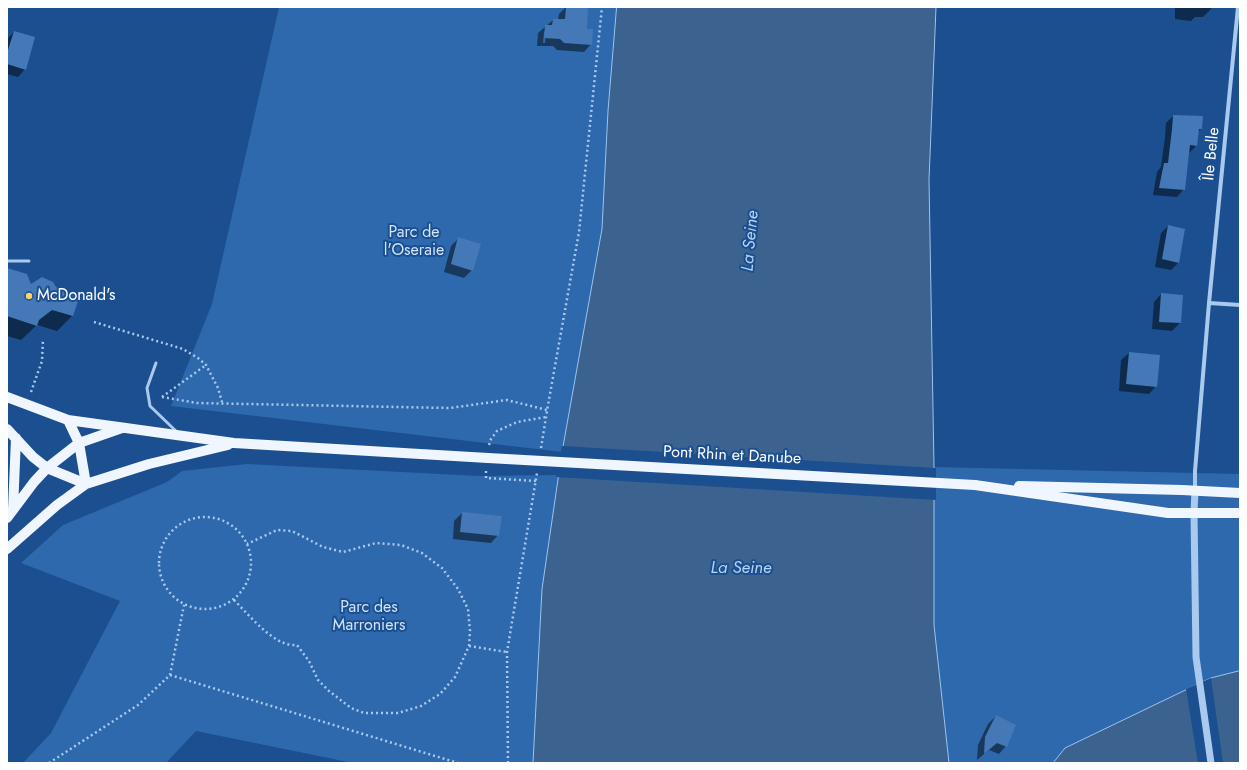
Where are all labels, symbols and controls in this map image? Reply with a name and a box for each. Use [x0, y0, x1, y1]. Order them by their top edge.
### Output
street label: Île Belle [1200, 126, 1224, 182]
water label: La Seine [738, 210, 764, 272]
park label: Parc de l'Oseraie [384, 223, 444, 261]
place label: McDonald's [37, 286, 116, 306]
marker: McDonald's [24, 291, 34, 301]
street label: Pont Rhin et Danube [662, 443, 802, 469]
water label: La Seine [711, 559, 771, 579]
park label: Parc des Marroniers [333, 598, 405, 636]

